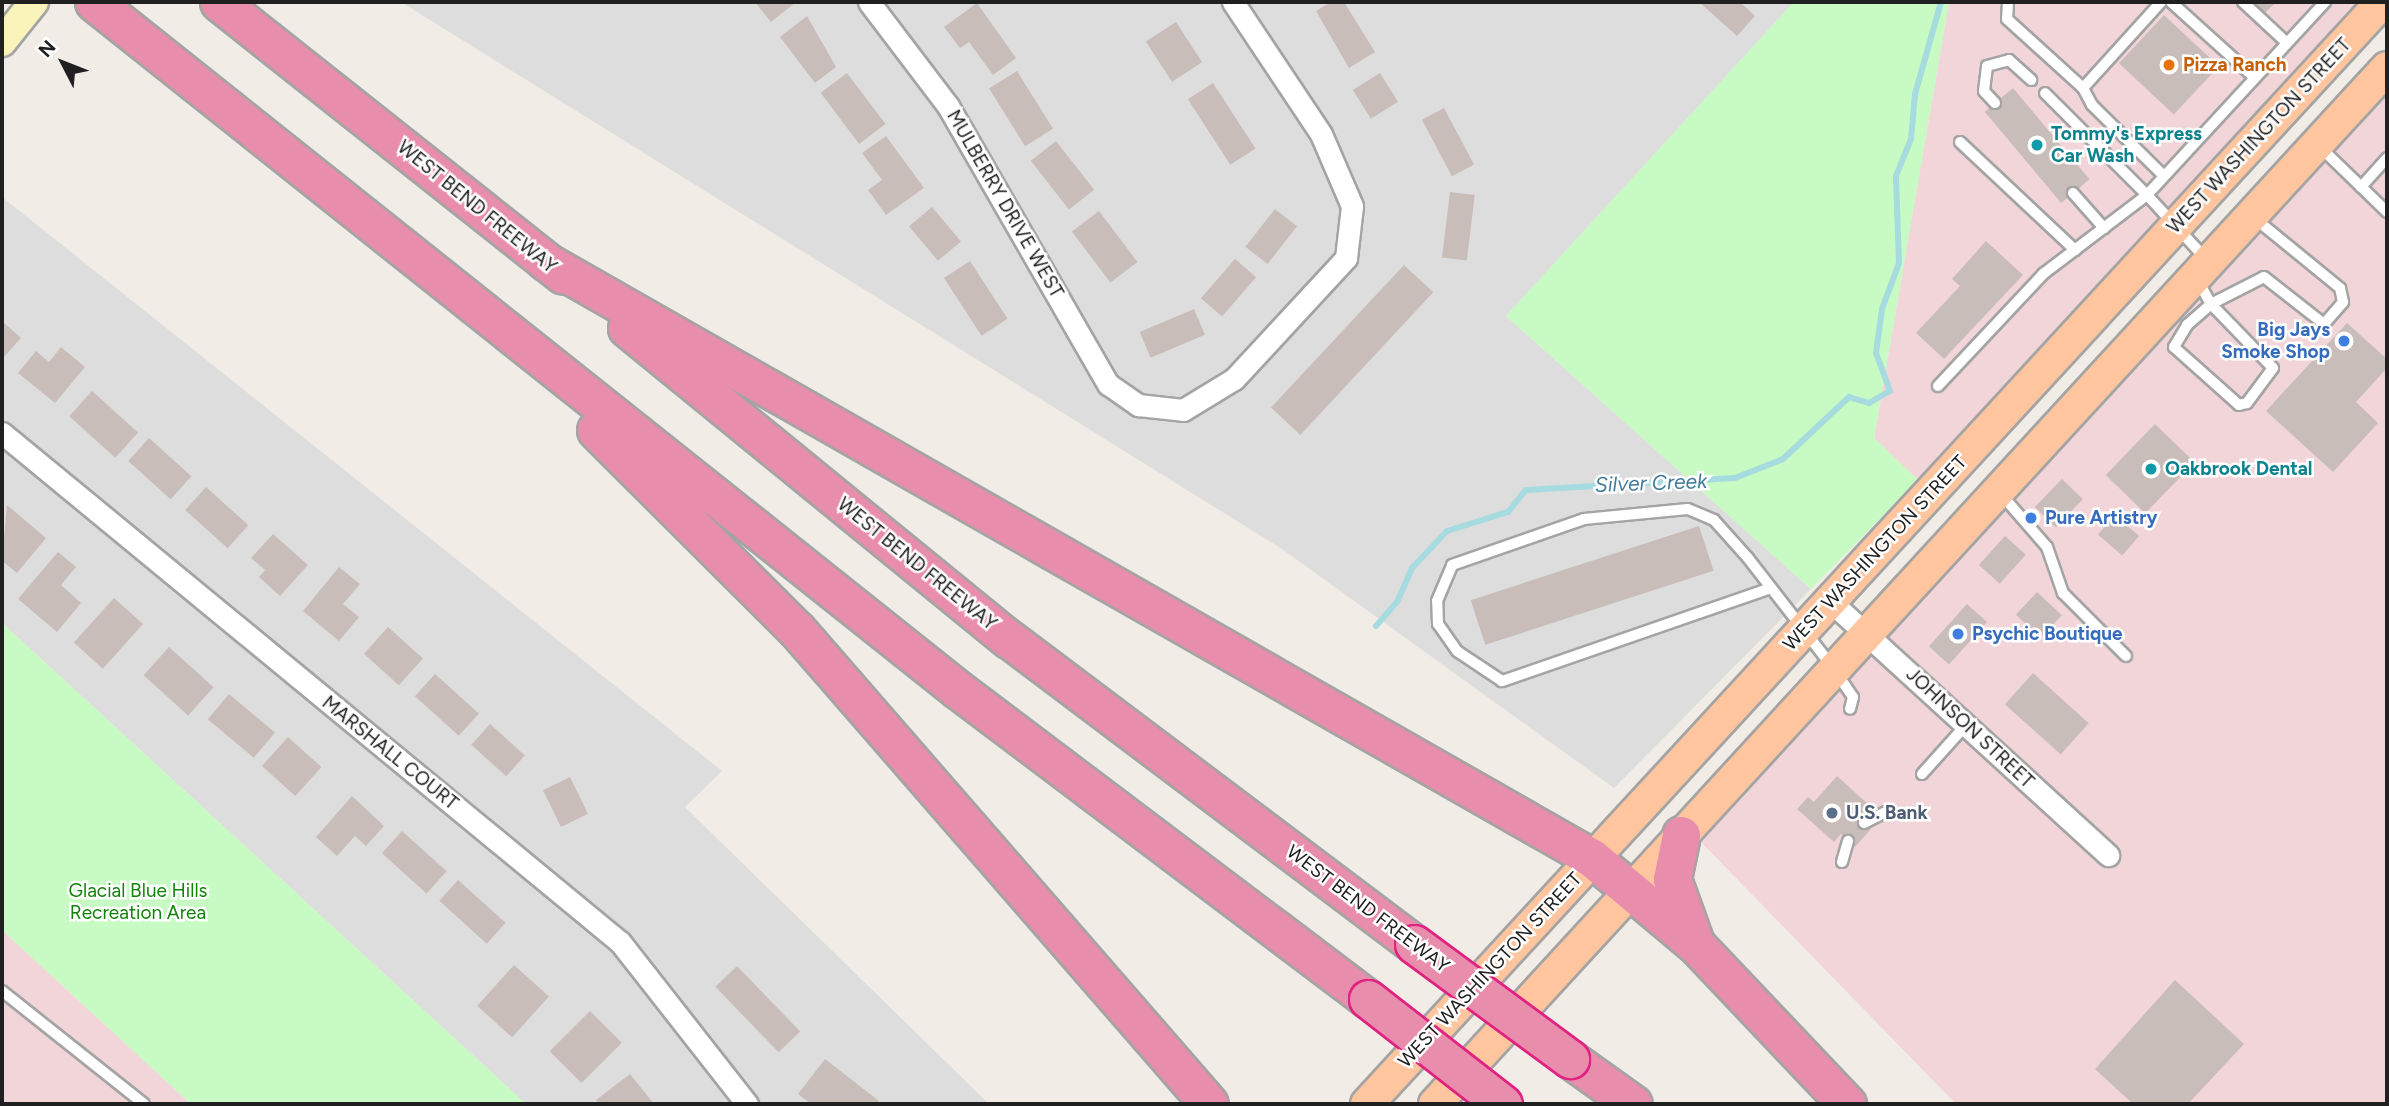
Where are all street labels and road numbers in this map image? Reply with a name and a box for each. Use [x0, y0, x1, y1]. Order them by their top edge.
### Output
street label: WEST WASHINGTON STREET [2162, 34, 2356, 238]
street label: MULBERRY DRIVE WEST [942, 106, 1068, 302]
street label: WEST BEND FREEWAY [393, 136, 561, 278]
street label: WEST WASHINGTON STREET [1778, 451, 1972, 655]
street label: WEST BEND FREEWAY [833, 493, 1001, 635]
street label: JOHNSON STREET [1901, 663, 2039, 793]
street label: MARSHALL COURT [317, 691, 463, 815]
street label: WEST BEND FREEWAY [1282, 840, 1454, 978]
street label: WEST WASHINGTON STREET [1393, 868, 1587, 1072]

